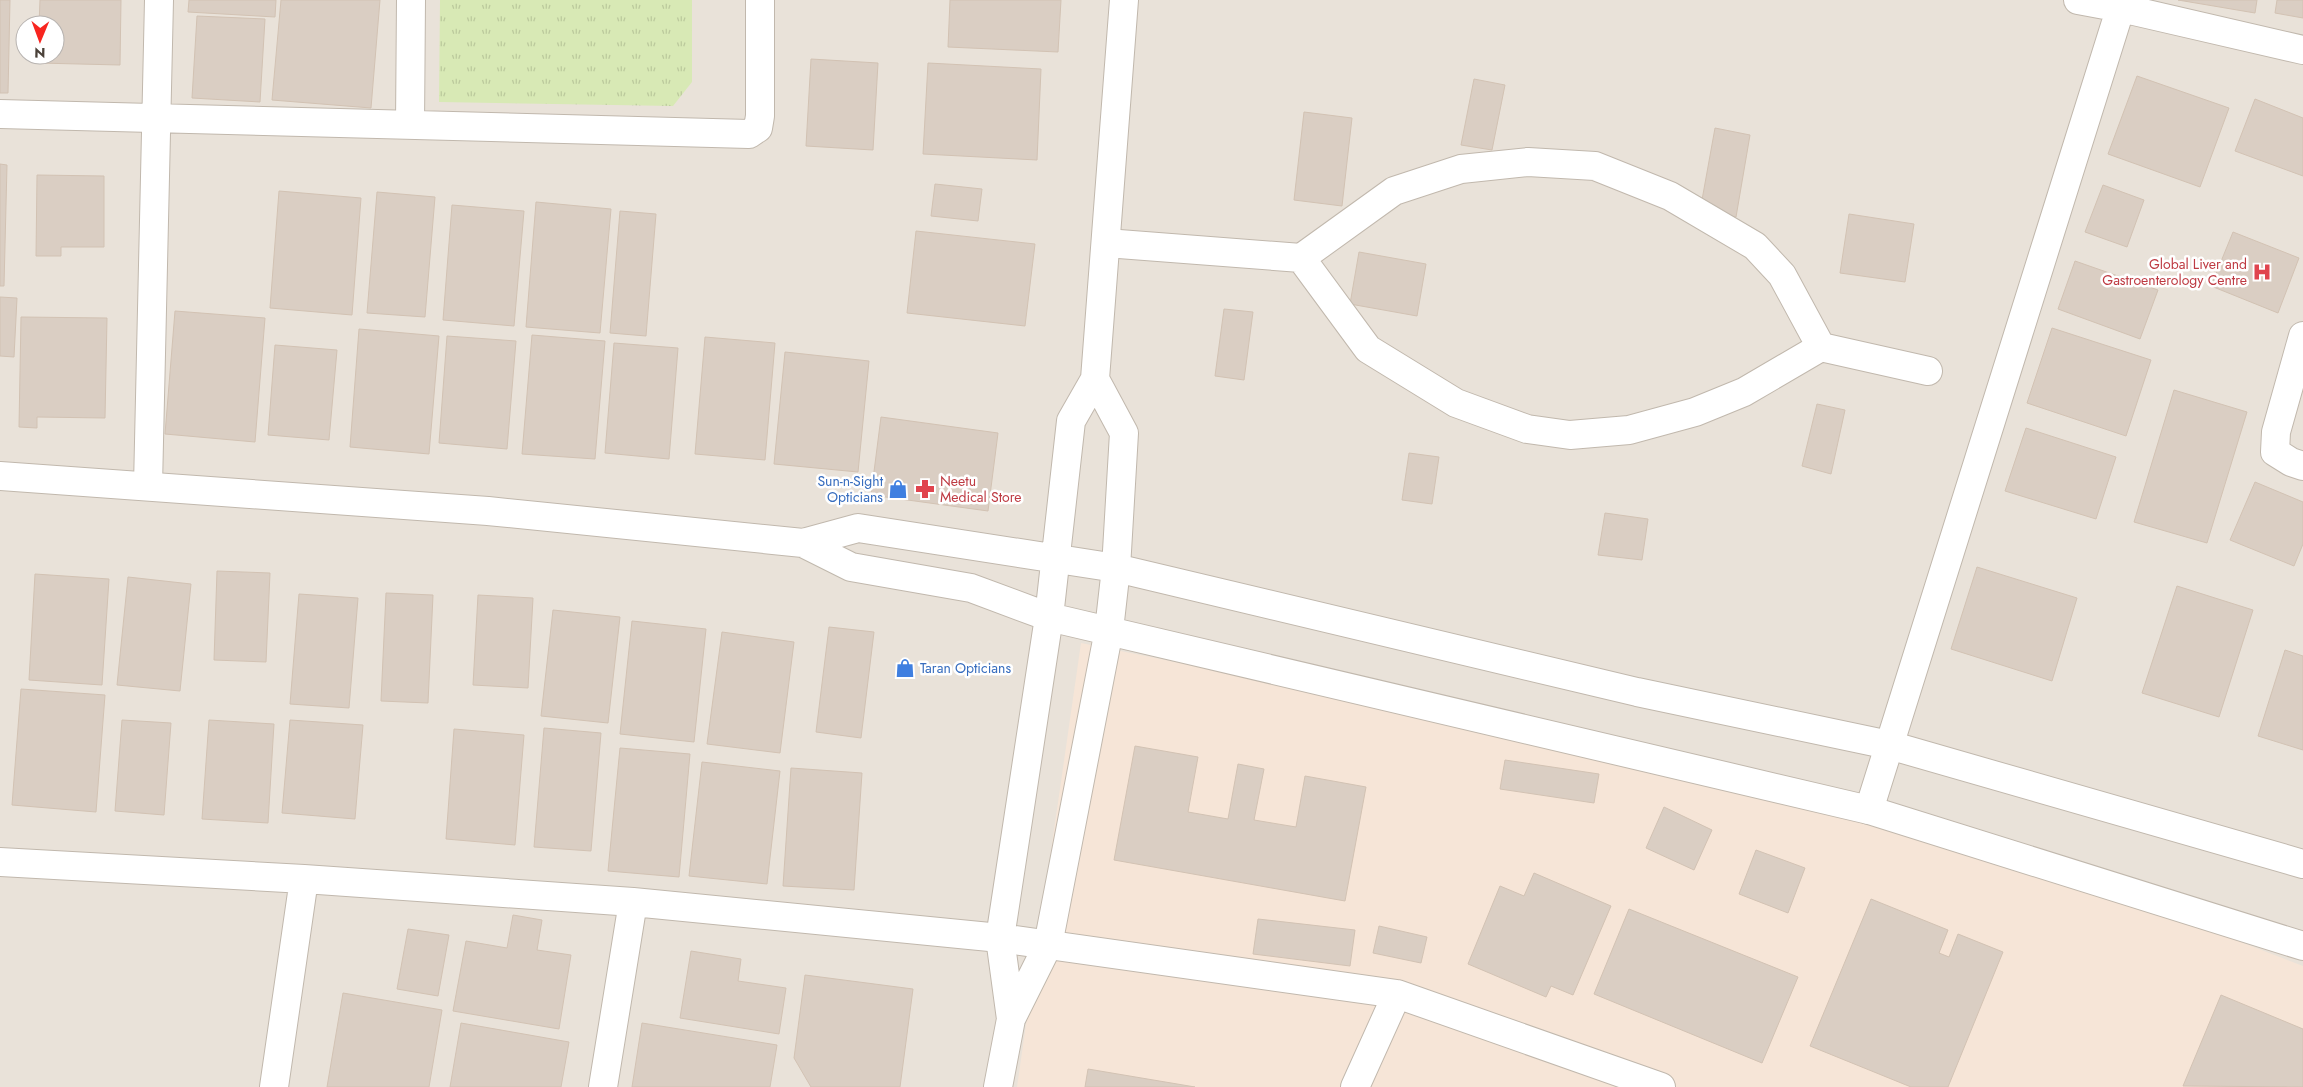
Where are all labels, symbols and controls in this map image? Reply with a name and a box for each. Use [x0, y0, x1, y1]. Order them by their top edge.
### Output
north arrow [15, 15, 65, 65]
text: N [34, 43, 46, 63]
place label: Global Liver and Gastroenterology Centre [2102, 254, 2247, 290]
hospital icon: Global Liver and Gastroenterology Centre [2251, 261, 2273, 283]
place label: Sun-n-Sight Opticians [817, 471, 884, 507]
place label: Neetu Medical Store [940, 471, 1022, 507]
shop icon: Sun-n-Sight Opticians [887, 478, 909, 500]
pharmacy icon: Neetu Medical Store [914, 478, 936, 500]
shop icon: Taran Opticians [894, 657, 916, 679]
place label: Taran Opticians [920, 658, 1011, 678]

